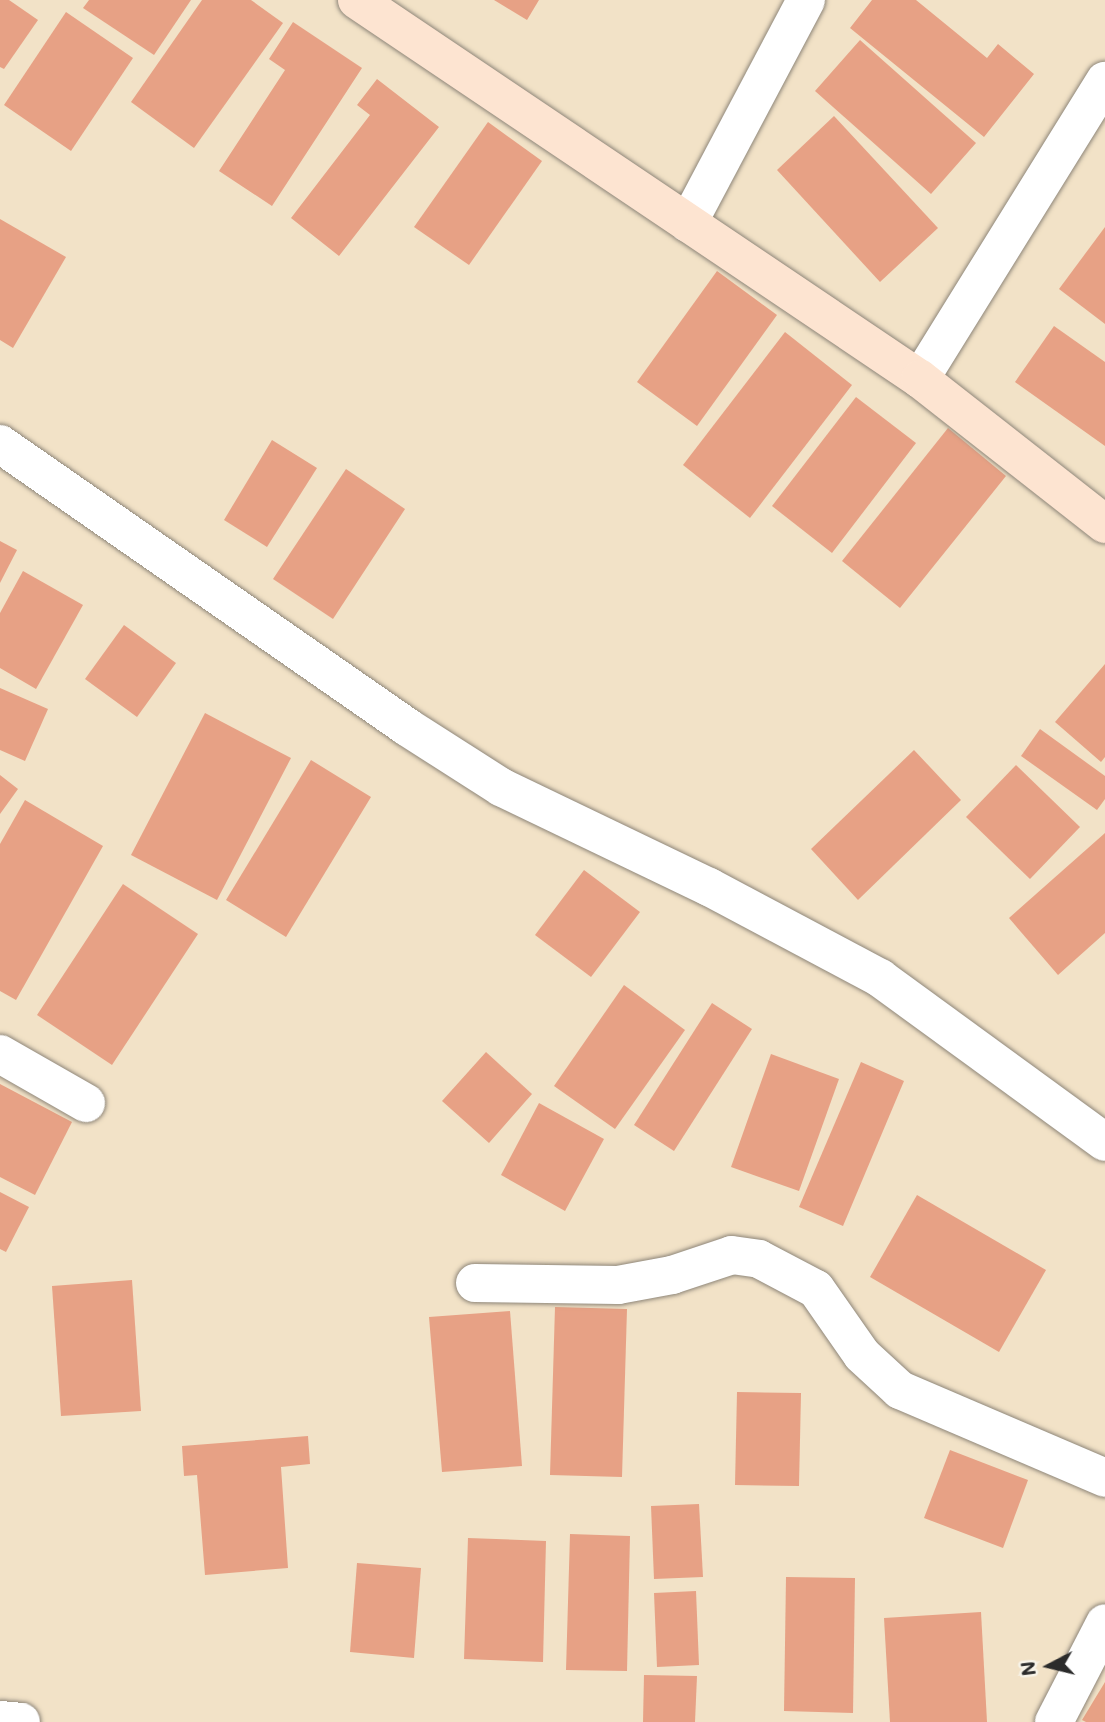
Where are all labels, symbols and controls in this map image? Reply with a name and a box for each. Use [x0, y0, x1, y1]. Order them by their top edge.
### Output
north arrow [1014, 1631, 1084, 1701]
text: N [1014, 1660, 1041, 1677]

